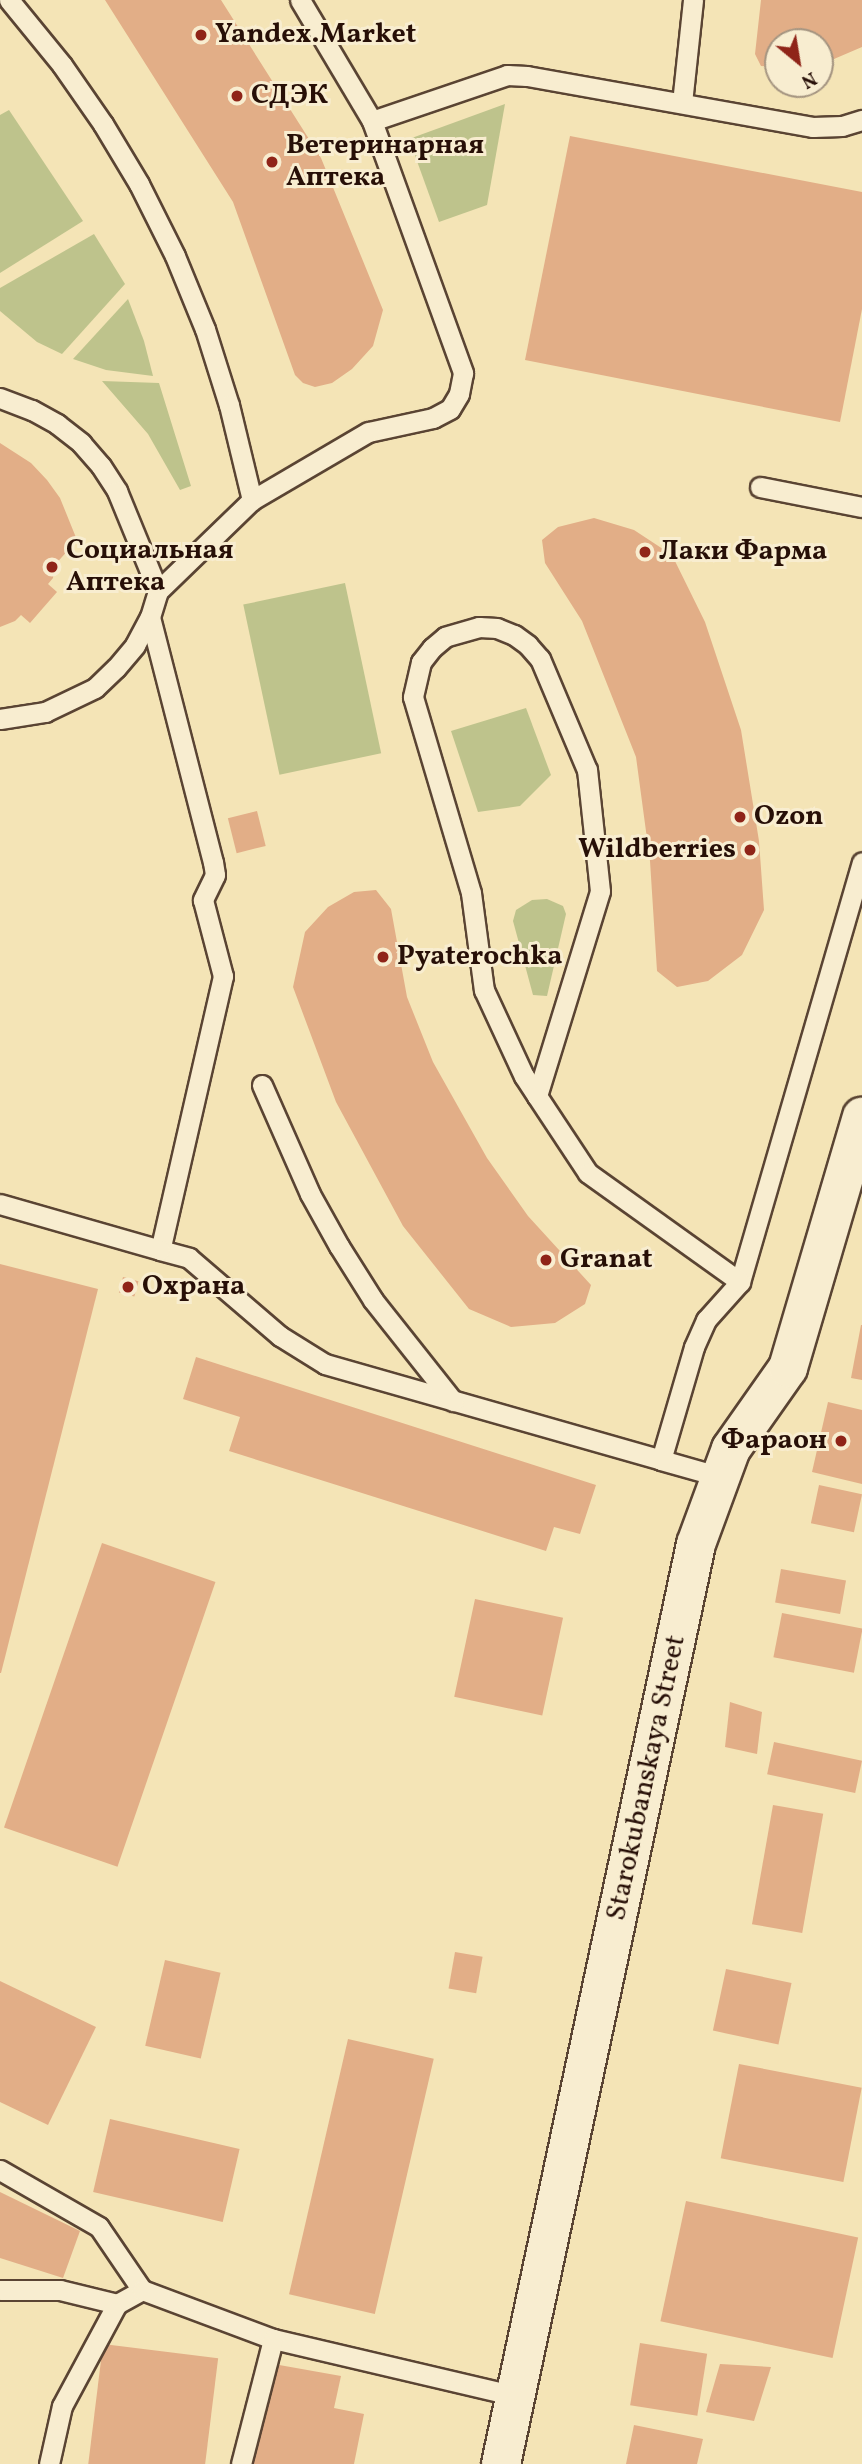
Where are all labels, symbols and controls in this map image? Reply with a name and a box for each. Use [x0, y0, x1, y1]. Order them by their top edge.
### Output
place label: Yandex.Market [215, 18, 416, 52]
marker: Yandex.Market [193, 27, 209, 43]
north arrow [764, 28, 834, 98]
text: N [796, 65, 821, 94]
place label: СДЭК [251, 79, 328, 113]
marker: СДЭК [229, 88, 245, 104]
place label: Ветеринарная Аптека [286, 129, 484, 195]
marker: Ветеринарная Аптека [264, 154, 280, 170]
place label: Социальная Аптека [66, 534, 234, 600]
place label: Лаки Фарма [659, 535, 827, 569]
marker: Лаки Фарма [637, 544, 653, 560]
marker: Социальная Аптека [44, 559, 60, 575]
place label: Ozon [754, 800, 824, 834]
marker: Ozon [732, 809, 748, 825]
place label: Wildberries [578, 833, 736, 867]
marker: Wildberries [742, 842, 758, 858]
place label: Pyaterochka [397, 940, 562, 974]
marker: Pyaterochka [375, 949, 391, 965]
place label: Granat [560, 1243, 653, 1277]
marker: Granat [538, 1252, 554, 1268]
place label: Охрана [142, 1270, 245, 1304]
marker: Охрана [120, 1279, 136, 1295]
place label: Фараон [721, 1424, 827, 1458]
marker: Фараон [833, 1433, 849, 1449]
street label: Starokubanskaya Street [600, 1632, 694, 1924]

